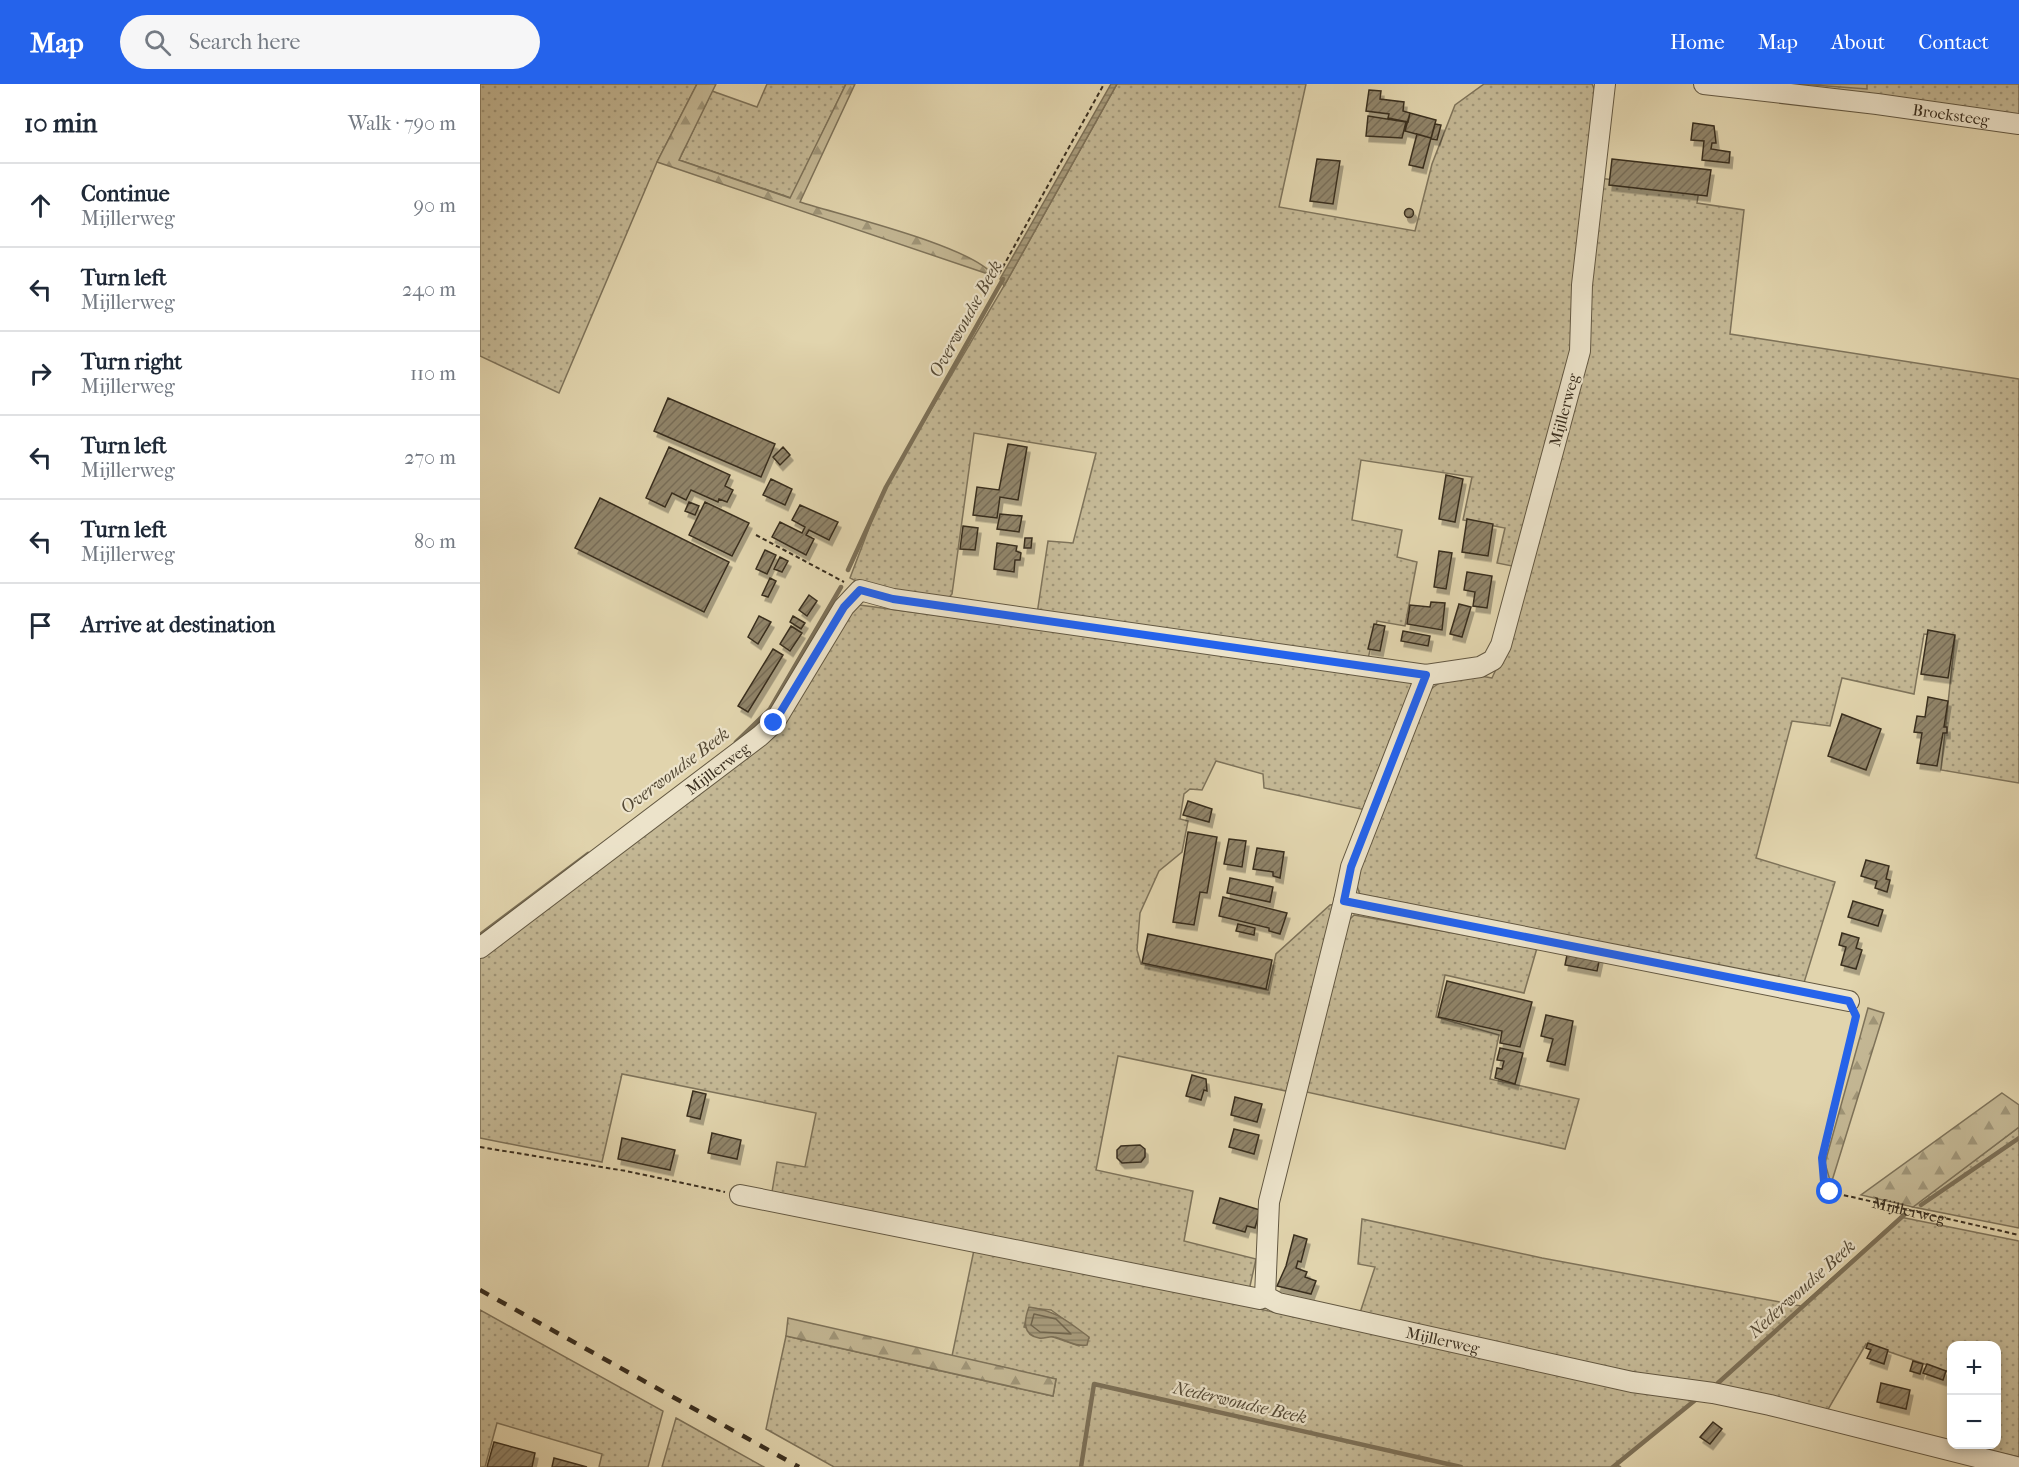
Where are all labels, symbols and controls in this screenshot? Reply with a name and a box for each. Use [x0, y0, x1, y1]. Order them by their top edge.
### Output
search box [120, 15, 540, 69]
text: Map [30, 26, 84, 59]
icon: search [141, 26, 174, 59]
text: Search here [189, 29, 300, 55]
text: Home [1670, 30, 1725, 54]
text: Map [1758, 30, 1798, 54]
text: About [1831, 30, 1885, 54]
text: Contact [1918, 30, 1989, 54]
street label: Broeksteeg [1912, 100, 1991, 129]
text: 10 min [24, 108, 97, 139]
text: Walk · 790 m [348, 112, 456, 135]
text: Continue [81, 181, 170, 207]
icon: ahead [24, 189, 57, 222]
text: 90 m [414, 194, 456, 217]
text: Mijllerweg [81, 207, 175, 230]
water label: Overwoudse Beek [925, 257, 1007, 381]
text: Turn left [81, 265, 167, 291]
icon: left [24, 273, 57, 306]
text: 240 m [402, 278, 456, 301]
text: Mijllerweg [81, 291, 175, 314]
text: Turn right [81, 349, 182, 375]
icon: right [24, 357, 57, 390]
text: 110 m [410, 362, 456, 385]
street label: Mijllerweg [1545, 371, 1583, 449]
text: Mijllerweg [81, 375, 175, 398]
text: Turn left [81, 433, 167, 459]
icon: left [24, 441, 57, 474]
text: 270 m [404, 446, 456, 469]
text: Mijllerweg [81, 459, 175, 482]
text: Turn left [81, 517, 167, 543]
icon: left [24, 525, 57, 558]
text: 80 m [414, 530, 456, 553]
text: Mijllerweg [81, 543, 175, 566]
icon: arrive [24, 609, 57, 642]
text: Arrive at destination [81, 612, 275, 638]
route end [760, 709, 786, 735]
water label: Overwoudse Beek [616, 723, 734, 819]
street label: Mijllerweg [682, 738, 754, 798]
route start [1816, 1178, 1842, 1204]
street label: Mijllerweg [1871, 1192, 1948, 1228]
water label: Nederwoudse Beek [1743, 1235, 1860, 1343]
street label: Mijllerweg [1404, 1322, 1482, 1357]
map controls [1947, 1341, 2001, 1449]
button: + [1947, 1341, 2001, 1395]
water label: Nederwoudse Beek [1170, 1377, 1309, 1429]
button: − [1947, 1395, 2001, 1449]

